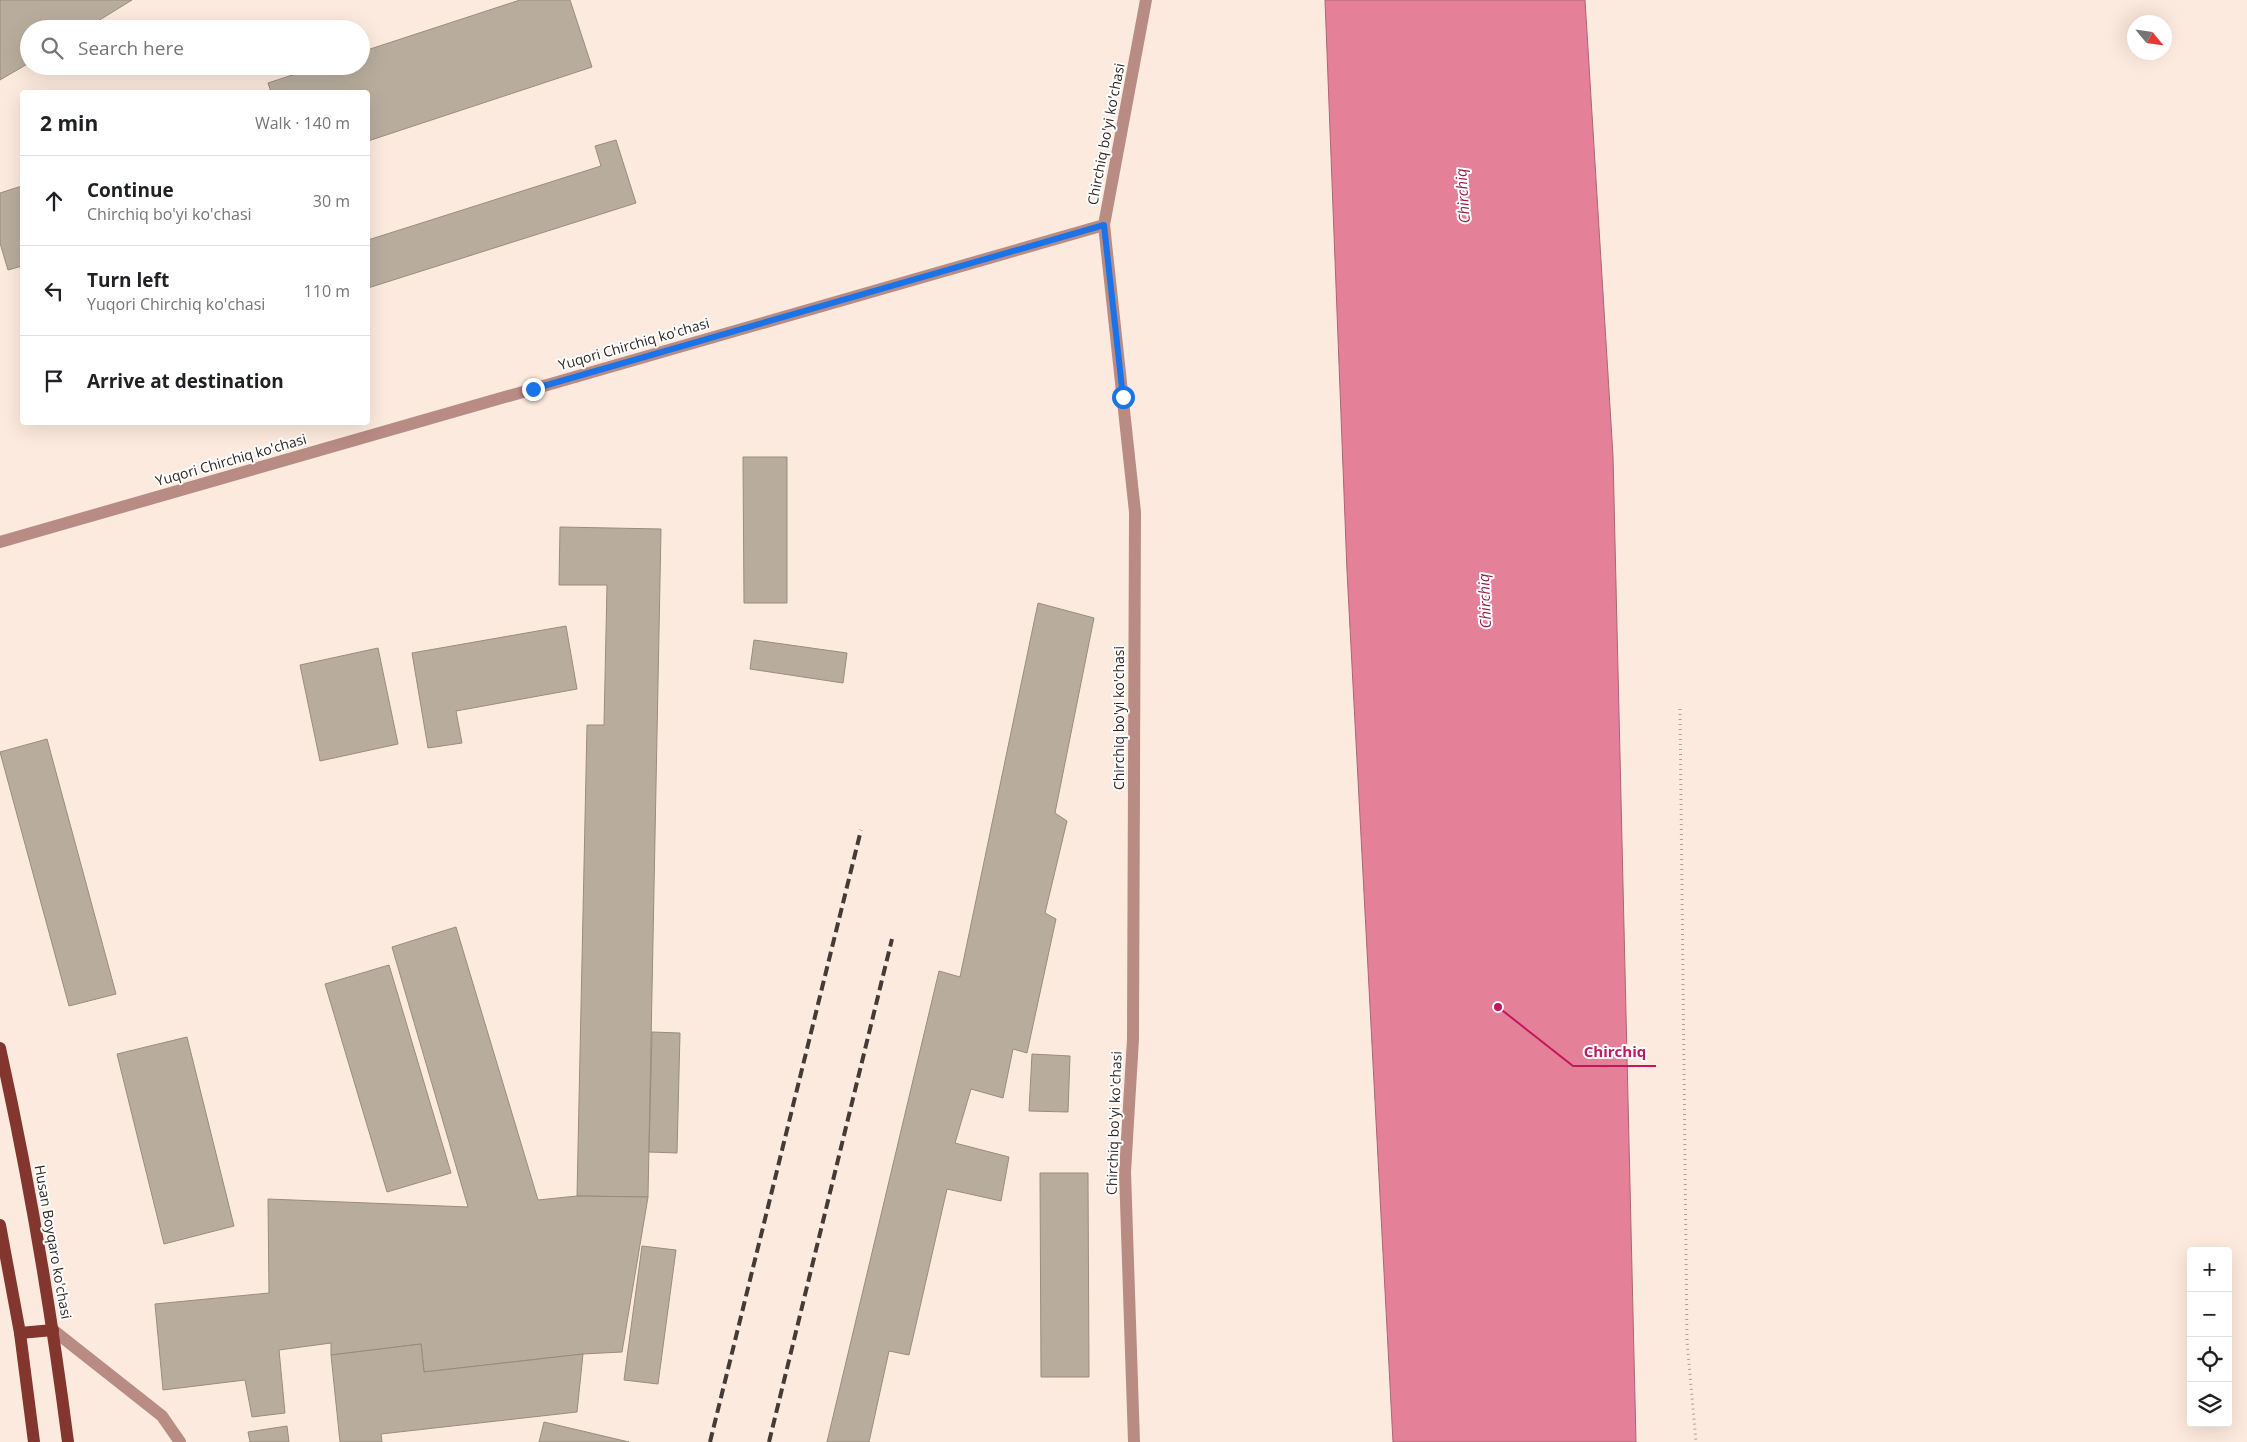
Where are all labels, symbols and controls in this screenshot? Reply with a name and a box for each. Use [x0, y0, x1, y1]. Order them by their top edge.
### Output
north arrow [2127, 15, 2172, 60]
search box [20, 20, 370, 75]
icon: search [38, 34, 66, 62]
text: Search here [78, 35, 184, 61]
street label: Chirchiq bo'yi ko'chasi [1082, 61, 1129, 206]
text: 2 min [40, 109, 98, 137]
text: Walk · 140 m [255, 112, 350, 134]
water label: Chirchiq [1450, 168, 1474, 224]
text: Continue [87, 177, 174, 203]
icon: ahead [40, 187, 68, 215]
text: 30 m [313, 190, 350, 212]
text: Chirchiq bo'yi ko'chasi [87, 203, 252, 225]
text: Turn left [87, 267, 169, 293]
icon: left [40, 277, 68, 305]
text: 110 m [304, 280, 350, 302]
text: Yuqori Chirchiq ko'chasi [87, 293, 265, 315]
street label: Yuqori Chirchiq ko'chasi [556, 313, 712, 374]
icon: arrive [40, 367, 68, 395]
text: Arrive at destination [87, 368, 284, 394]
route end [522, 378, 545, 401]
route start [1112, 386, 1135, 409]
street label: Yuqori Chirchiq ko'chasi [153, 429, 309, 490]
water label: Chirchiq [1473, 573, 1495, 629]
street label: Chirchiq bo'yi ko'chasi [1109, 646, 1128, 790]
callout: Chirchiq [1573, 1036, 1656, 1066]
text: Chirchiq [1584, 1041, 1646, 1061]
street label: Chirchiq bo'yi ko'chasi [1101, 1051, 1126, 1195]
street label: Husan Boyqaro ko'chasi [31, 1163, 76, 1321]
map controls [2187, 1247, 2232, 1427]
button: + [2187, 1247, 2232, 1292]
button: − [2187, 1292, 2232, 1337]
button: locate [2187, 1337, 2232, 1382]
button: layers [2187, 1382, 2232, 1427]

